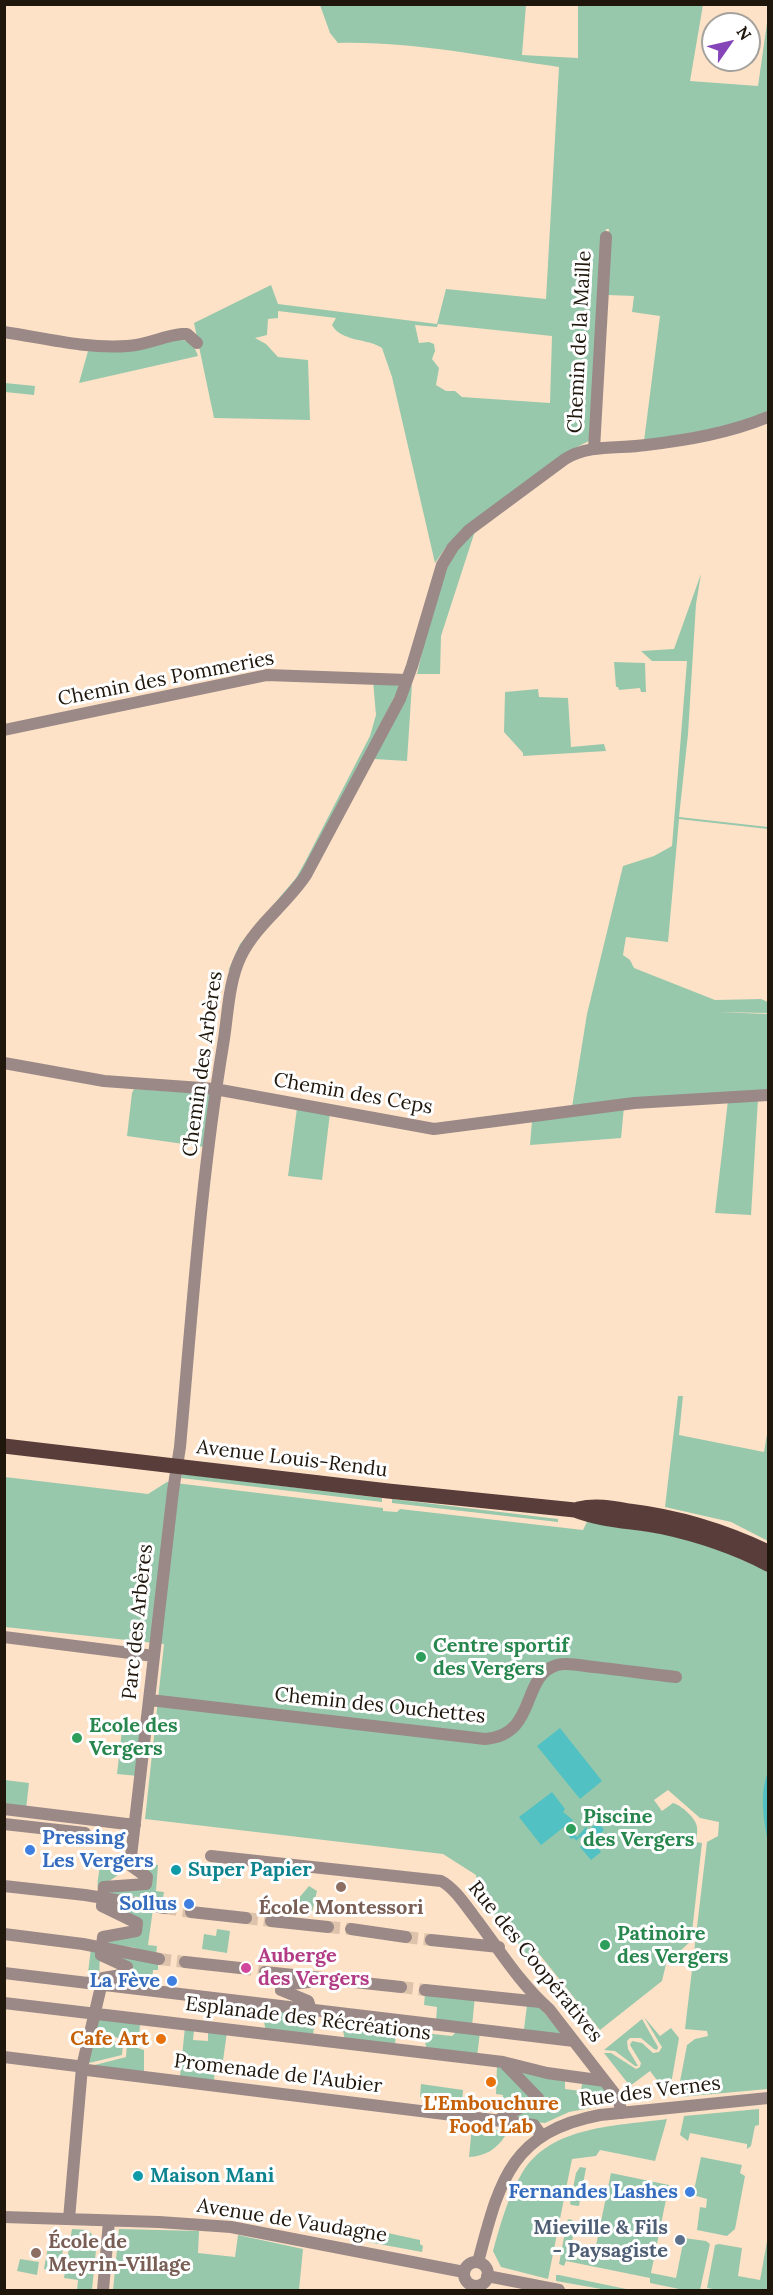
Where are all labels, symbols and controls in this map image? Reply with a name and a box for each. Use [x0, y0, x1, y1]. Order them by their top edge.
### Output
north arrow [701, 12, 761, 72]
text: N [733, 22, 756, 44]
street label: Chemin de la Maille [563, 250, 597, 434]
street label: Chemin des Pommeries [56, 646, 276, 712]
street label: Chemin des Arbères [178, 970, 228, 1158]
street label: Chemin des Ceps [272, 1068, 434, 1120]
street label: Avenue Louis-Rendu [195, 1435, 389, 1483]
street label: Parc des Arbères [118, 1543, 158, 1701]
place label: Centre sportif des Vergers [433, 1634, 569, 1681]
marker: Centre sportif des Vergers [414, 1650, 428, 1664]
street label: Chemin des Ouchettes [273, 1683, 487, 1729]
place label: Ecole des Vergers [89, 1714, 178, 1761]
marker: Ecole des Vergers [70, 1731, 84, 1745]
place label: Piscine des Vergers [583, 1805, 694, 1852]
marker: Piscine des Vergers [564, 1822, 578, 1836]
place label: Pressing Les Vergers [42, 1826, 154, 1873]
marker: Pressing Les Vergers [23, 1843, 37, 1857]
place label: Super Papier [188, 1858, 312, 1882]
marker: Super Papier [169, 1863, 183, 1877]
street label: Rue des Coopératives [463, 1877, 607, 2047]
marker: École Montessori [334, 1880, 348, 1894]
place label: Sollus [119, 1892, 177, 1916]
place label: École Montessori [258, 1896, 424, 1920]
marker: Sollus [182, 1897, 196, 1911]
place label: Patinoire des Vergers [617, 1922, 728, 1969]
marker: Patinoire des Vergers [598, 1938, 612, 1952]
place label: Auberge des Vergers [258, 1944, 369, 1991]
marker: Auberge des Vergers [239, 1961, 253, 1975]
place label: La Fève [90, 1969, 160, 1993]
marker: La Fève [165, 1974, 179, 1988]
street label: Esplanade des Récréations [184, 1992, 432, 2046]
place label: Cafe Art [70, 2027, 149, 2051]
marker: Cafe Art [154, 2032, 168, 2046]
street label: Promenade de l'Aubier [173, 2049, 383, 2099]
street label: Rue des Vernes [578, 2071, 722, 2113]
marker: L'Embouchure Food Lab [484, 2075, 498, 2089]
place label: L'Embouchure Food Lab [423, 2092, 559, 2139]
place label: Maison Mani [150, 2164, 274, 2188]
marker: Maison Mani [131, 2169, 145, 2183]
place label: Fernandes Lashes [508, 2180, 678, 2204]
marker: Fernandes Lashes [683, 2185, 697, 2199]
street label: Avenue de Vaudagne [195, 2194, 389, 2248]
place label: Mieville & Fils - Paysagiste [533, 2216, 668, 2263]
place label: École de Meyrin-Village [48, 2230, 191, 2277]
marker: Mieville & Fils - Paysagiste [673, 2233, 687, 2247]
marker: École de Meyrin-Village [29, 2246, 43, 2260]

